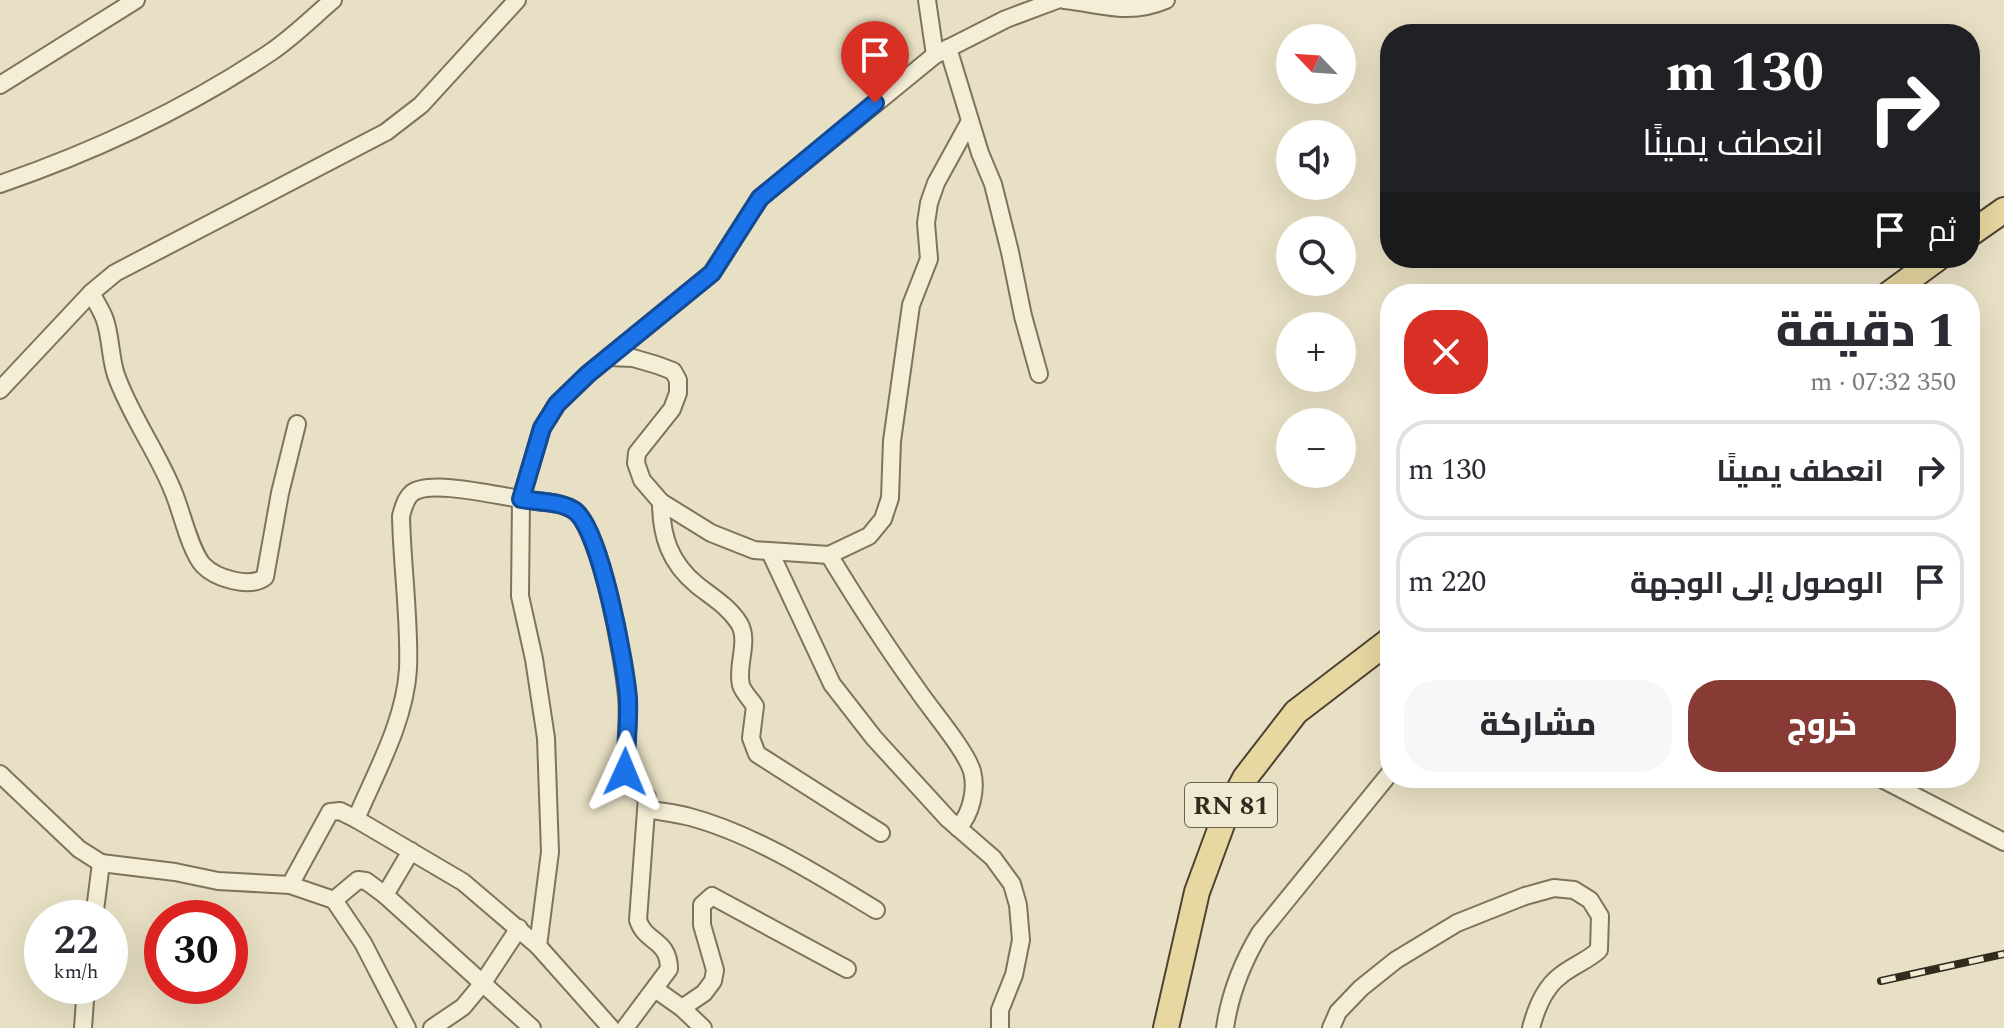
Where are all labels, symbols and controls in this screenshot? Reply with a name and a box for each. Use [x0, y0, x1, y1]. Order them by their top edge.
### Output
pin [841, 21, 909, 103]
north arrow [1276, 24, 1356, 104]
map controls [1276, 24, 1356, 488]
text: 130 m [1665, 31, 1824, 116]
icon: arrive [853, 33, 897, 77]
icon: right [1852, 56, 1956, 160]
text: انعطف يمينًا [1642, 117, 1824, 172]
button: sound [1276, 120, 1356, 200]
icon: arrive [1868, 208, 1912, 252]
text: ثم [1928, 209, 1956, 255]
button: search [1276, 216, 1356, 296]
text: 1 دقيقة [1776, 295, 1956, 368]
button: close [1404, 310, 1488, 394]
button: + [1276, 312, 1356, 392]
text: 350 m · 07:32 [1810, 362, 1956, 402]
button: − [1276, 408, 1356, 488]
text: 130 m [1408, 447, 1486, 493]
icon: right [1908, 448, 1952, 492]
text: انعطف يمينًا [1717, 449, 1884, 495]
text: 220 m [1408, 559, 1486, 605]
icon: arrive [1908, 560, 1952, 604]
text: الوصول إلى الوجهة [1630, 561, 1884, 607]
button: مشاركة [1404, 680, 1672, 772]
button: خروج [1688, 680, 1956, 772]
position arrow [583, 730, 667, 814]
road number: RN 81 [1185, 783, 1277, 827]
speed limit sign: 30 [144, 900, 248, 1004]
text: 22 [54, 911, 98, 972]
text: km/h [54, 957, 99, 987]

